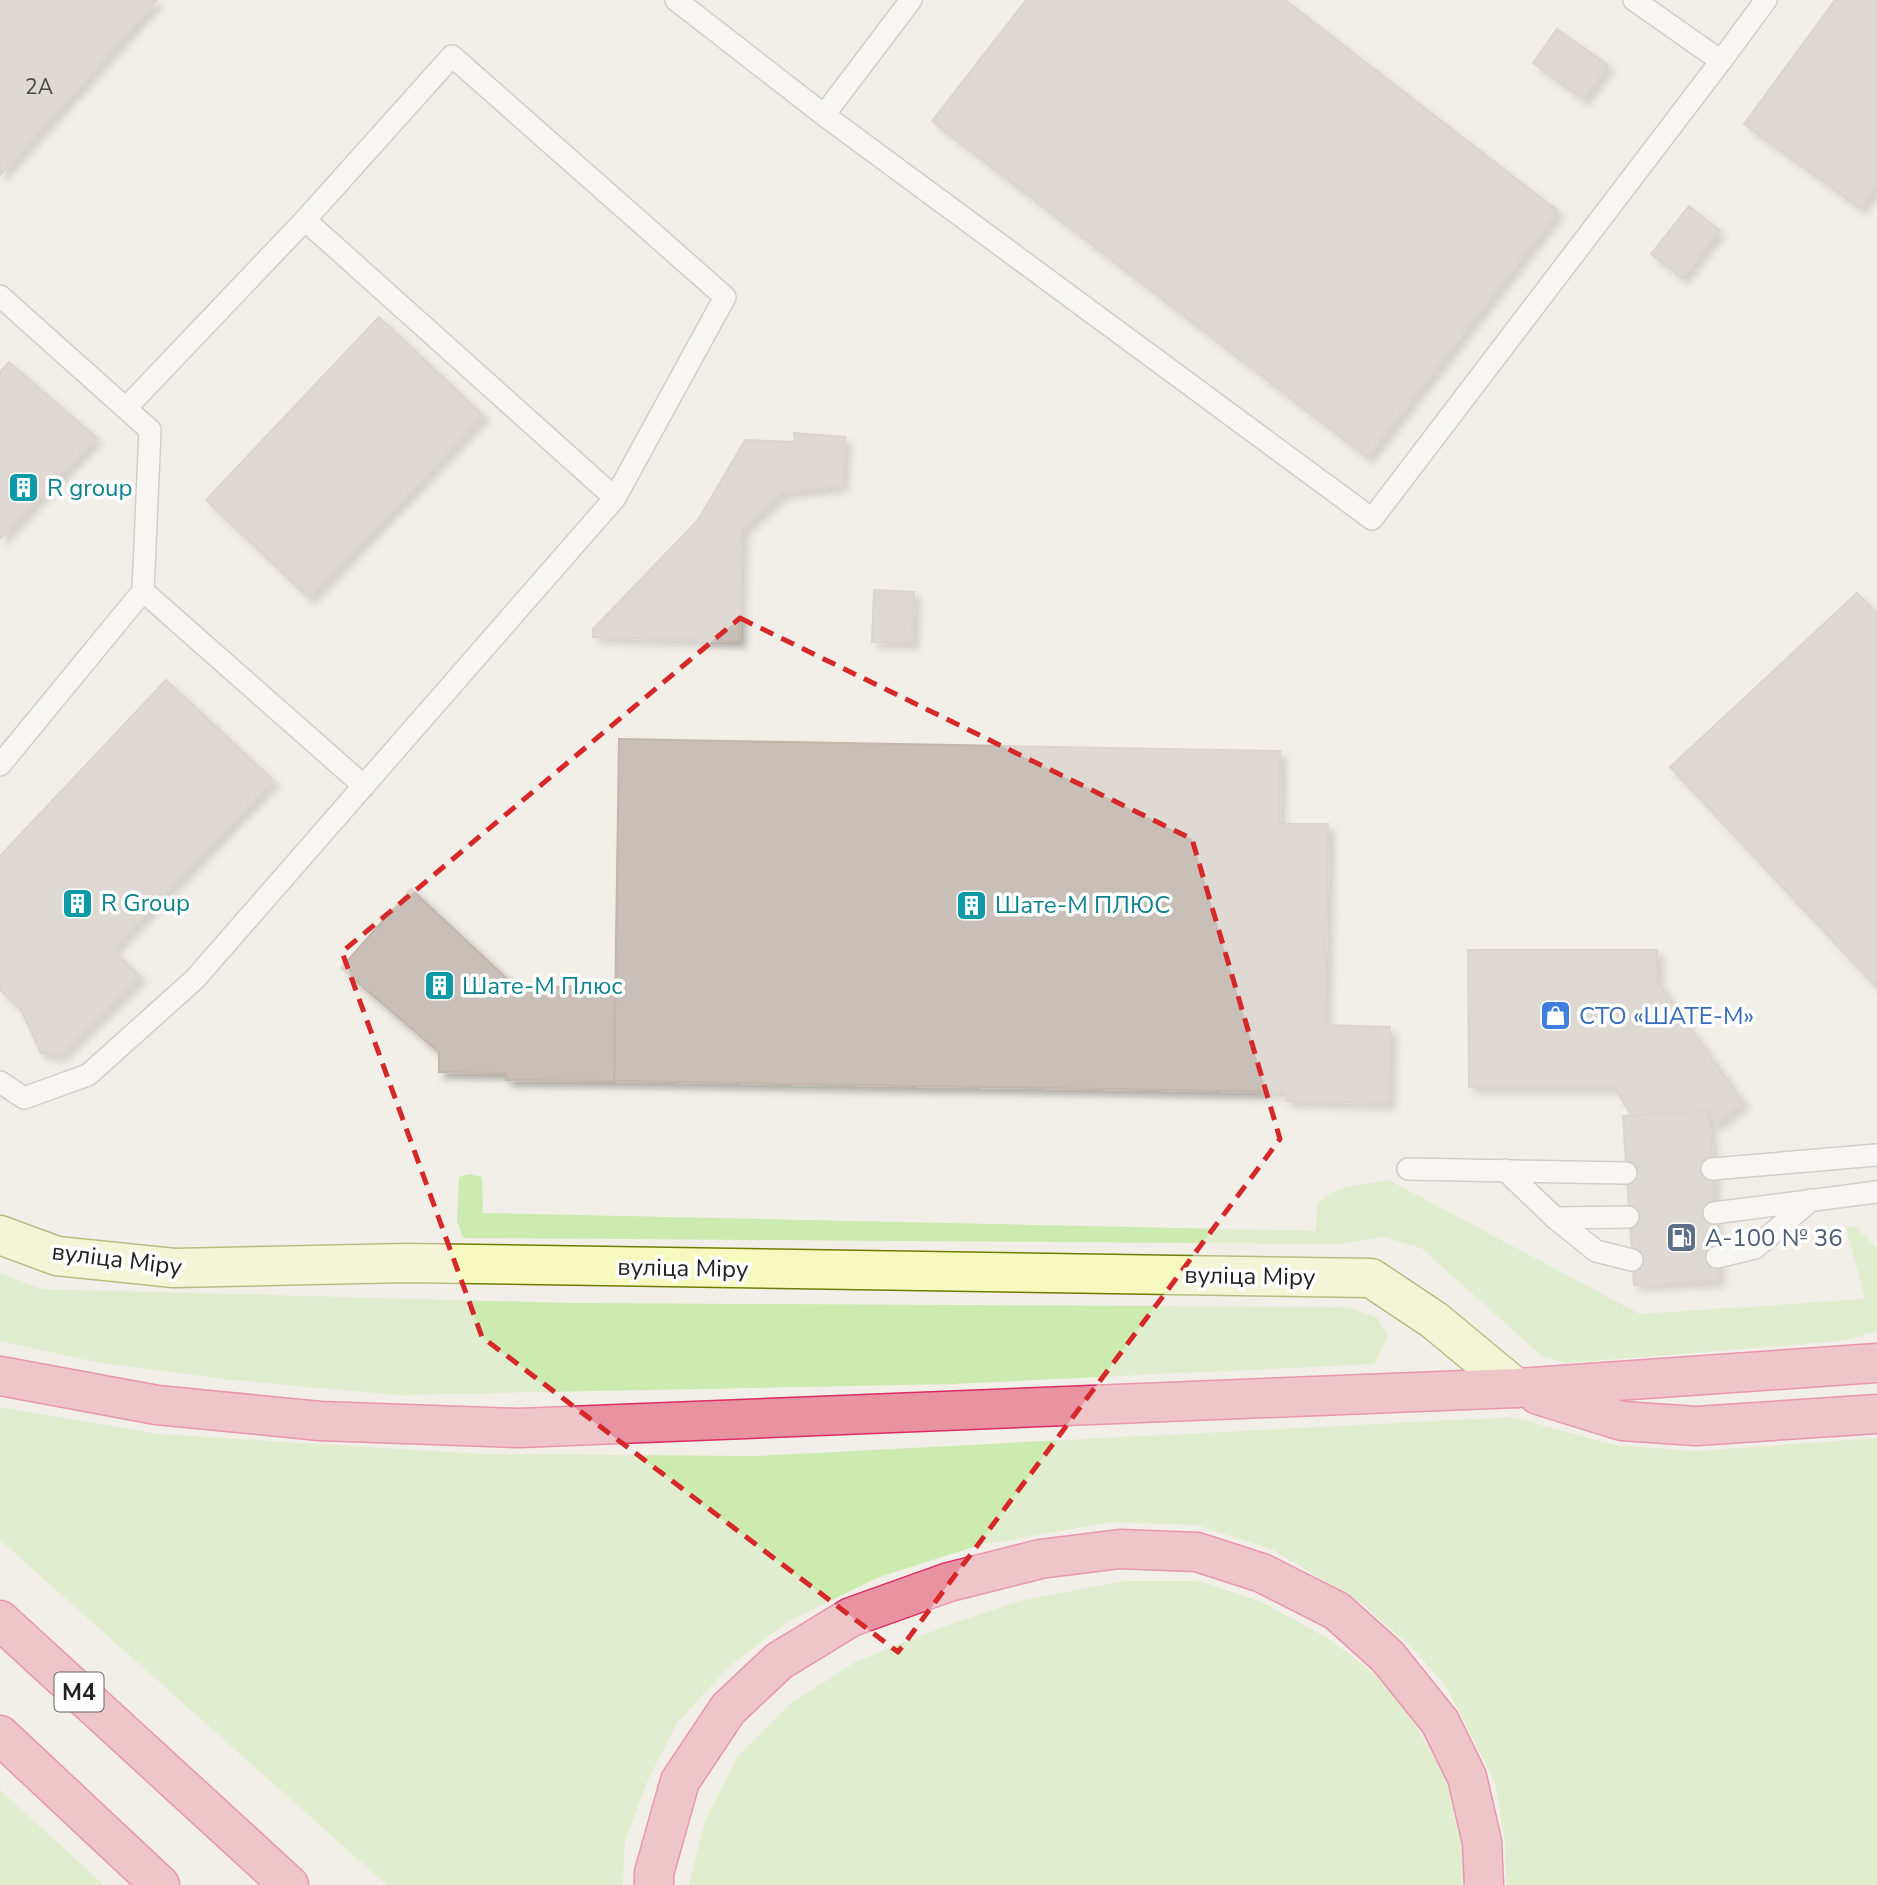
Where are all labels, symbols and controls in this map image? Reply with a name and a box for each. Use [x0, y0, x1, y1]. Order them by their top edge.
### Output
house number: 2А [25, 73, 53, 101]
building icon: R group [7, 471, 41, 505]
place label: R group [47, 472, 133, 504]
building icon: R Group [61, 886, 95, 920]
place label: R Group [101, 887, 190, 919]
building icon: Шате-М ПЛЮС [955, 888, 989, 922]
place label: Шате-М ПЛЮС [995, 889, 1170, 921]
building icon: Шате-М Плюс [422, 969, 456, 1003]
place label: Шате-М Плюс [462, 970, 623, 1002]
shop icon: СТО «ШАТЕ-М» [1539, 999, 1573, 1033]
place label: СТО «ШАТЕ-М» [1579, 1000, 1754, 1032]
fuel station icon: А-100 № 36 [1665, 1221, 1699, 1255]
place label: А-100 № 36 [1705, 1222, 1843, 1254]
street label: вуліца Міру [50, 1235, 184, 1283]
street label: вуліца Міру [617, 1251, 749, 1285]
street label: вуліца Міру [1184, 1259, 1316, 1293]
road number: М4 [55, 1672, 104, 1712]

